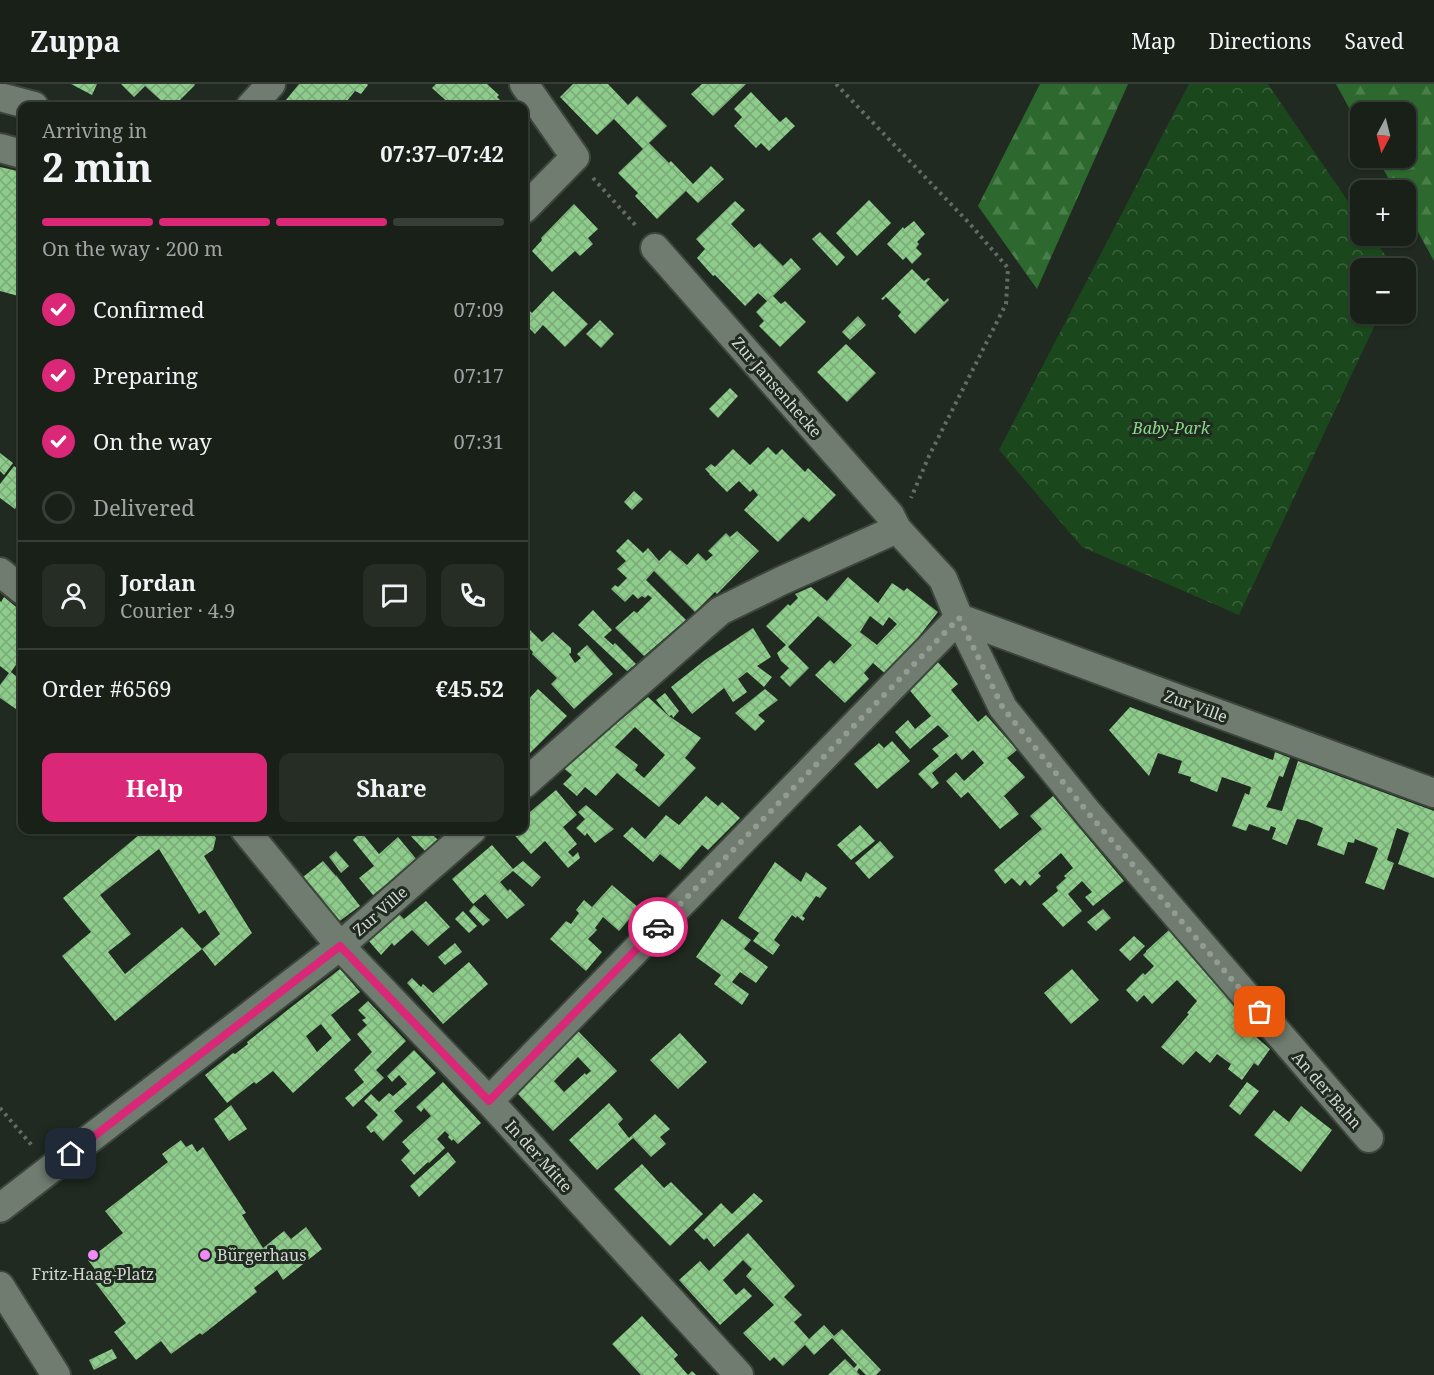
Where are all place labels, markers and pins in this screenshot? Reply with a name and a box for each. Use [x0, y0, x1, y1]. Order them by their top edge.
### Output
pin [1234, 986, 1285, 1037]
pin [45, 1128, 96, 1179]
place label: Bürgerhaus [217, 1244, 306, 1266]
marker: Fritz-Haag-Platz [86, 1248, 100, 1262]
marker: Bürgerhaus [198, 1248, 212, 1262]
place label: Fritz-Haag-Platz [32, 1263, 154, 1285]

